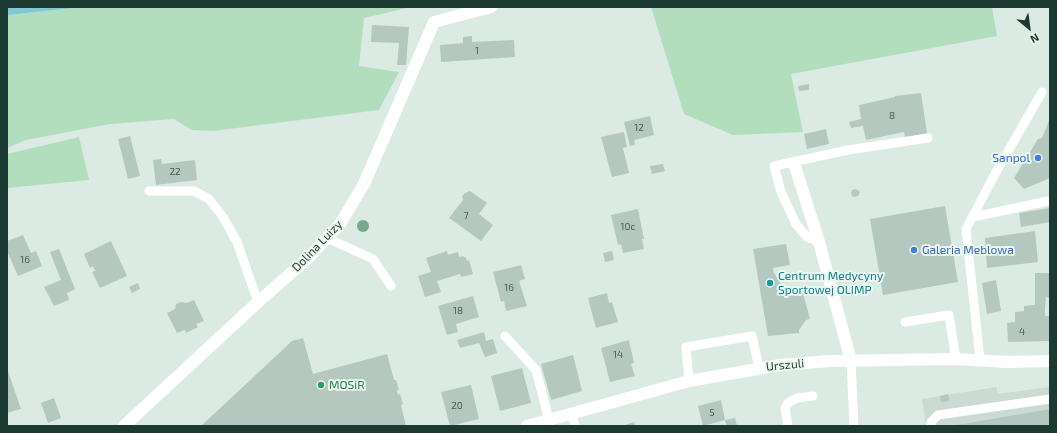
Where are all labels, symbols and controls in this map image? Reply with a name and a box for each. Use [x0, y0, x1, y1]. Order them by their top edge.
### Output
north arrow [1009, 8, 1049, 48]
text: N [1028, 31, 1042, 47]
house number: 1 [475, 45, 479, 57]
house number: 8 [889, 110, 895, 122]
house number: 12 [634, 122, 644, 134]
place label: Sanpol [992, 151, 1030, 165]
marker: Sanpol [1033, 153, 1043, 163]
house number: 22 [169, 166, 181, 178]
house number: 7 [463, 210, 469, 222]
street label: Dolina Luizy [289, 217, 345, 275]
house number: 10c [621, 221, 635, 233]
place label: Galeria Meblowa [922, 243, 1014, 257]
marker: Galeria Meblowa [909, 245, 919, 255]
house number: 16 [20, 254, 30, 266]
place label: Centrum Medycyny Sportowej OLIMP [778, 269, 883, 297]
marker: Centrum Medycyny Sportowej OLIMP [765, 278, 775, 288]
house number: 16 [504, 282, 514, 294]
house number: 18 [453, 305, 463, 317]
house number: 4 [1019, 326, 1025, 338]
house number: 14 [613, 349, 623, 361]
street label: Urszuli [765, 356, 805, 374]
place label: MOSiR [329, 378, 365, 392]
marker: MOSiR [316, 380, 326, 390]
house number: 20 [451, 400, 463, 412]
house number: 5 [709, 407, 715, 419]

